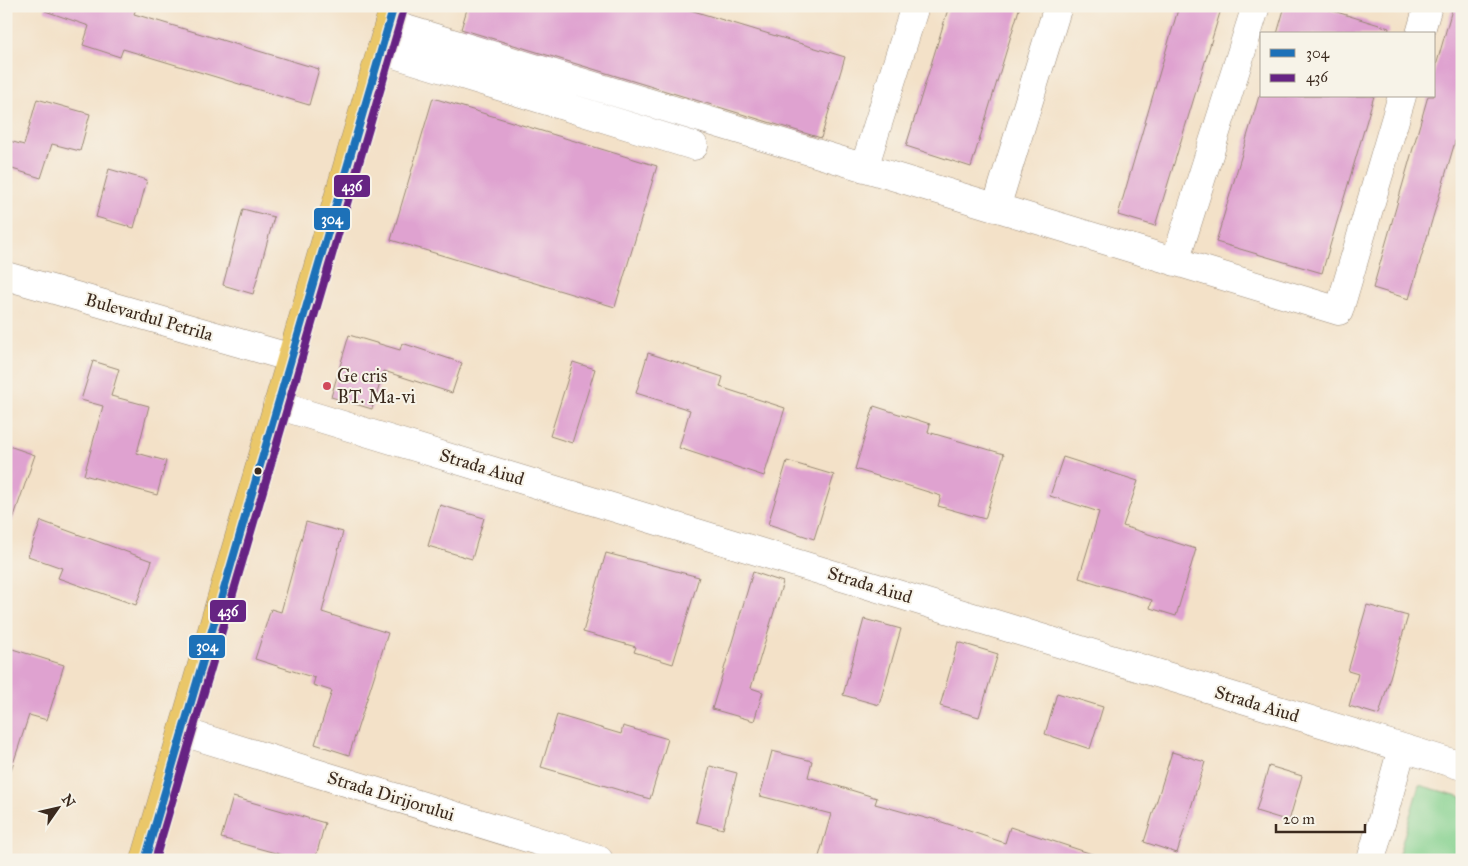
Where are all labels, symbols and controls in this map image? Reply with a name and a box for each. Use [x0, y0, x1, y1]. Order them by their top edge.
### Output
legend [1260, 32, 1436, 98]
text: 304 [1306, 44, 1330, 62]
text: 436 [1306, 68, 1329, 86]
line badge: 436 [333, 174, 371, 198]
text: 436 [342, 178, 363, 196]
line badge: 304 [313, 207, 351, 231]
text: 304 [321, 211, 344, 229]
street label: Bulevardul Petrila [83, 288, 216, 346]
place label: Ge cris BT. Ma-vi [337, 365, 415, 408]
marker: Ge cris BT. Ma-vi [321, 380, 333, 392]
street label: Strada Aiud [437, 444, 527, 490]
unlabelled marker [253, 466, 263, 476]
street label: Strada Aiud [825, 562, 915, 608]
line badge: 436 [209, 599, 247, 623]
text: 436 [218, 603, 239, 621]
line badge: 304 [188, 634, 226, 659]
text: 304 [196, 638, 219, 656]
street label: Strada Aiud [1212, 681, 1302, 727]
street label: Strada Dirijorului [325, 766, 457, 826]
north arrow [32, 784, 82, 834]
text: N [58, 791, 79, 811]
scale bar [1276, 801, 1364, 833]
text: 20 m [1283, 810, 1315, 828]

